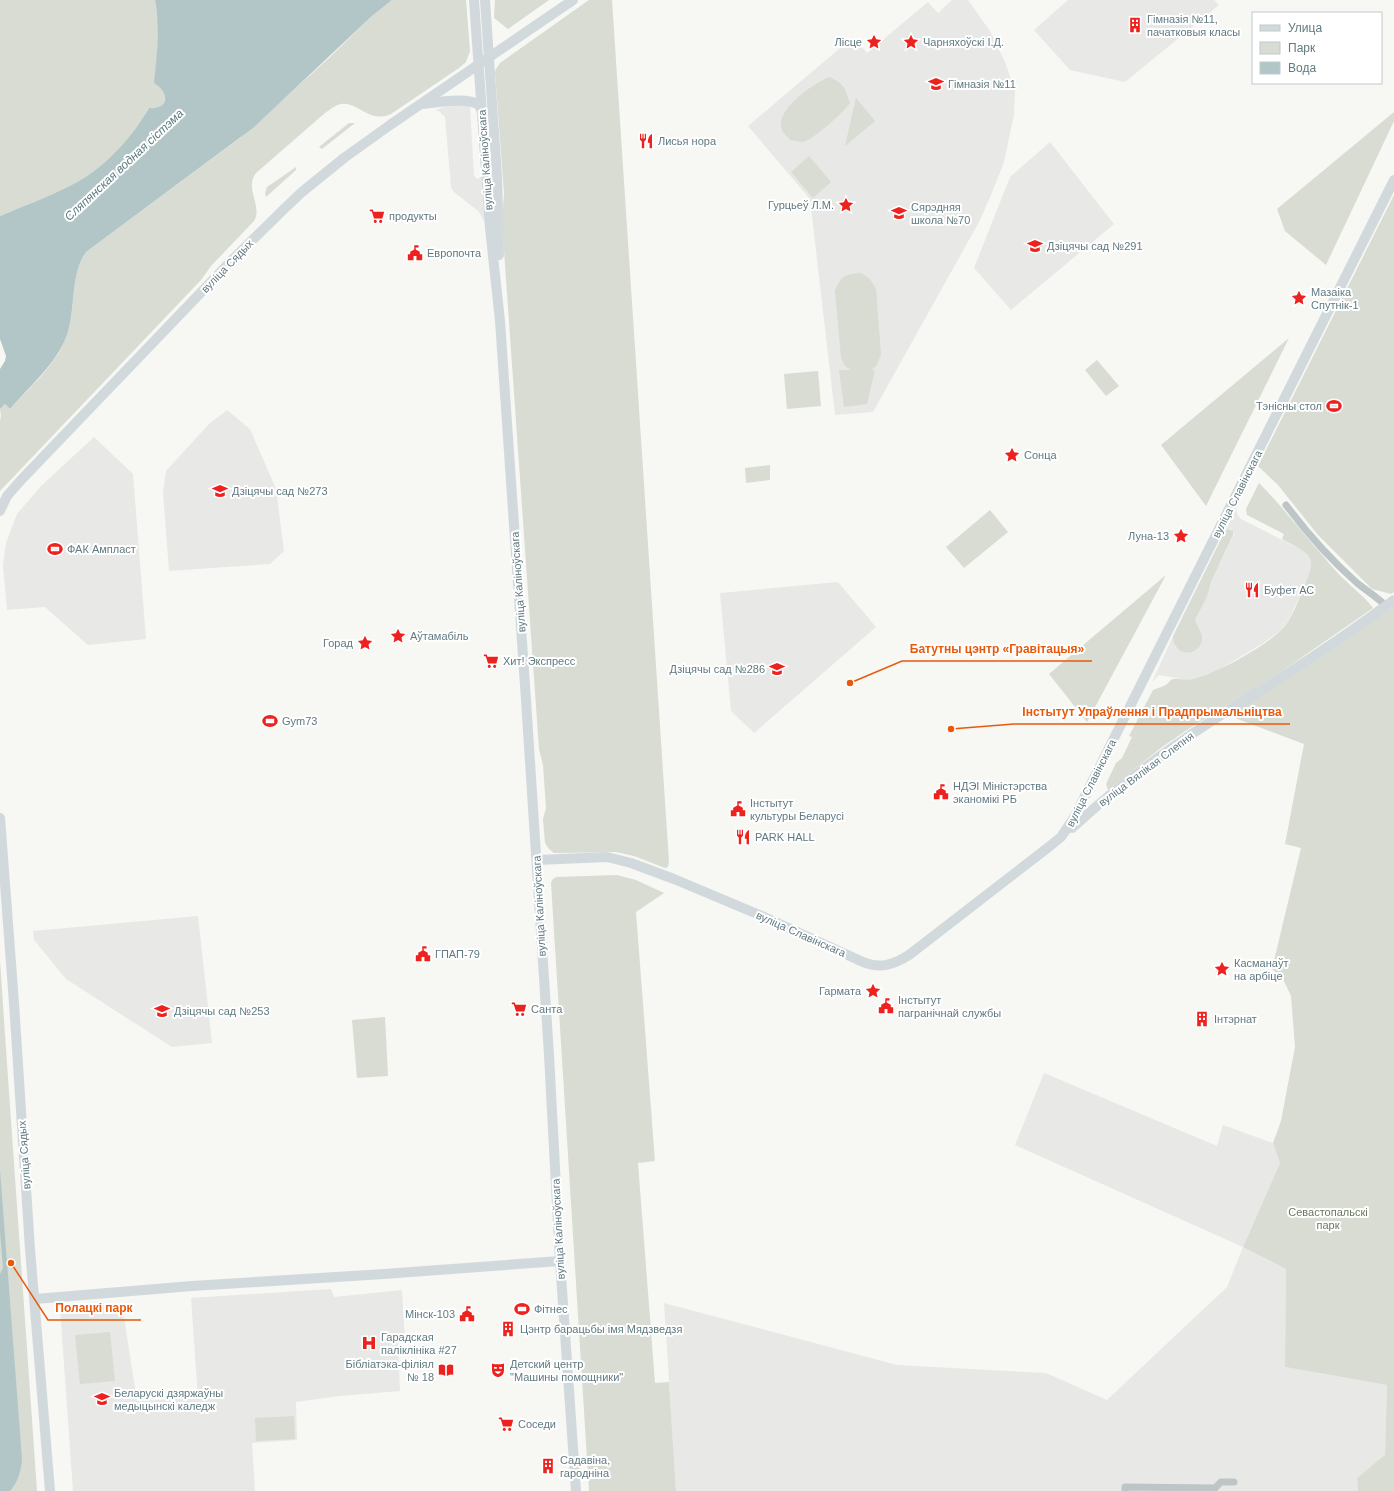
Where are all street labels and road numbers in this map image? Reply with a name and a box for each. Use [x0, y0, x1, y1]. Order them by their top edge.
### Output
street label: вуліца Каліноўскага [475, 108, 495, 211]
street label: вуліца Сядых [199, 237, 256, 295]
street label: вуліца Славінскага [1210, 447, 1265, 540]
street label: вуліца Каліноўскага [508, 530, 528, 633]
street label: вуліца Вялікая Слепня [1096, 729, 1196, 809]
street label: вуліца Славінскага [1064, 736, 1119, 829]
street label: вуліца Каліноўскага [530, 854, 548, 957]
street label: вуліца Славінскага [754, 909, 848, 959]
street label: вуліца Сядых [16, 1120, 32, 1190]
street label: вуліца Каліноўскага [549, 1177, 567, 1280]

